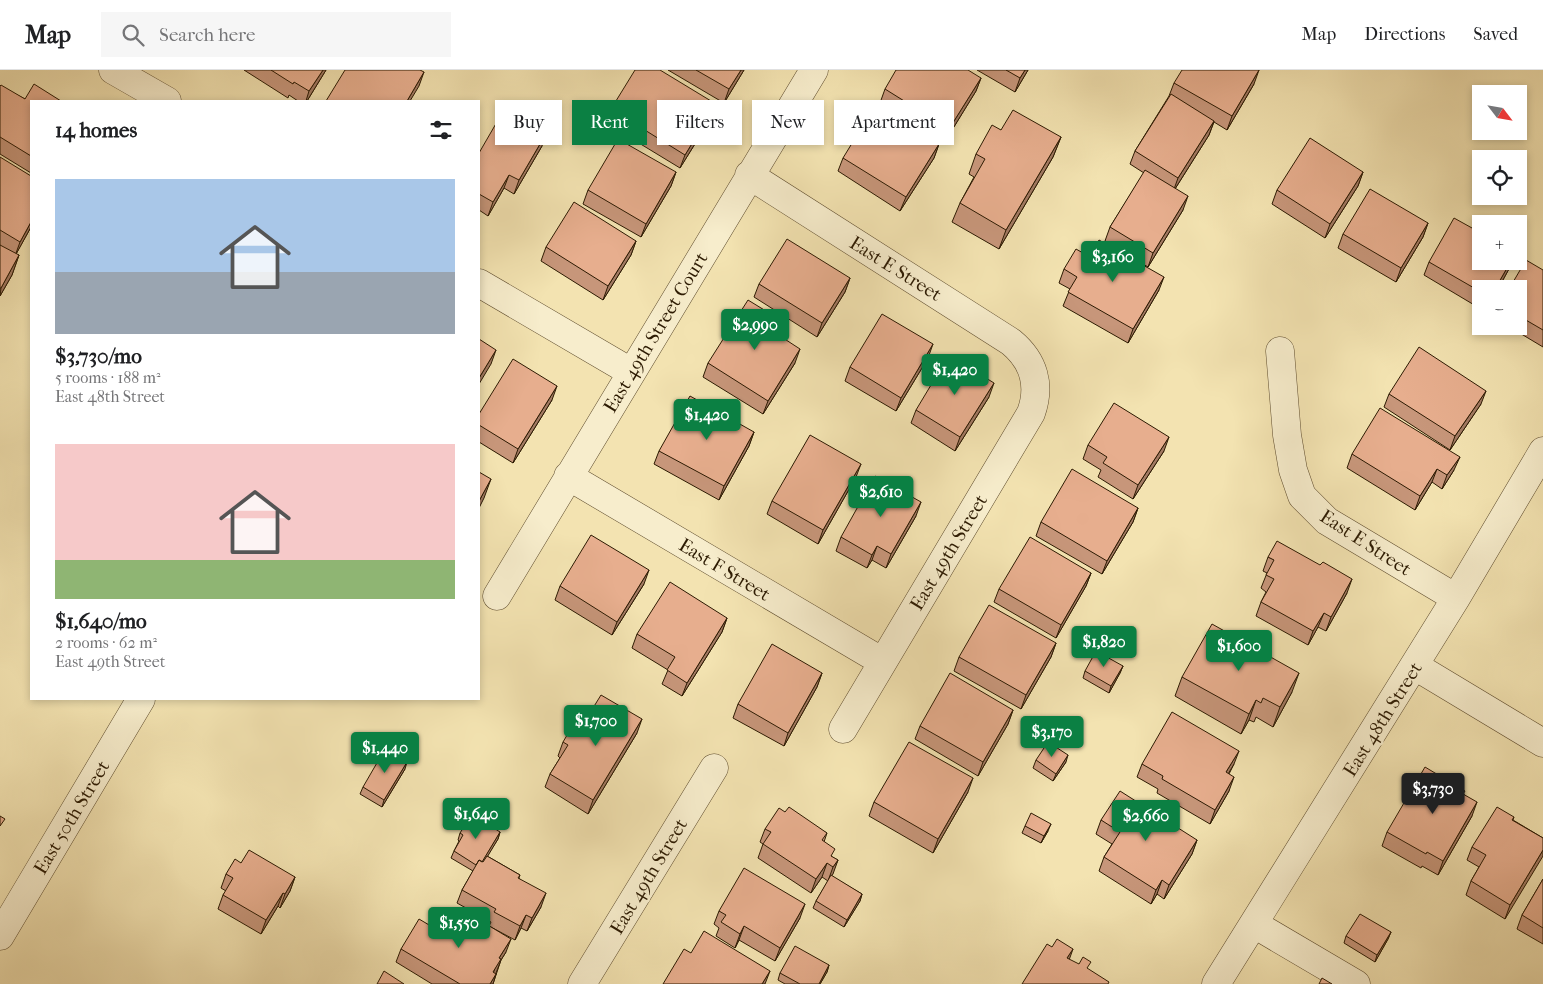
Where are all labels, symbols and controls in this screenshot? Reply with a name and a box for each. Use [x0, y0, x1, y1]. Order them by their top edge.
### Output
search box [101, 12, 451, 57]
text: Map [25, 21, 71, 49]
icon: search [119, 21, 147, 49]
text: Search here [159, 24, 255, 46]
text: Map [1302, 24, 1336, 45]
text: Directions [1364, 24, 1445, 45]
text: Saved [1473, 24, 1518, 45]
north arrow [1472, 85, 1528, 140]
map controls [1472, 85, 1527, 335]
chip: Buy [495, 100, 562, 145]
chip: Rent [572, 100, 647, 145]
chip: Filters [657, 100, 742, 145]
chip: New [752, 100, 824, 145]
chip: Apartment [834, 100, 954, 145]
icon: filters [427, 116, 455, 144]
text: 14 homes [55, 118, 137, 142]
button: locate [1472, 150, 1527, 205]
icon: home [210, 212, 300, 302]
button: + [1472, 215, 1527, 270]
street label: East E Street [846, 232, 946, 306]
pin: $3,160 [1072, 240, 1154, 283]
text: $3,160 [1092, 247, 1134, 266]
street label: East 49th Street Court [599, 248, 713, 417]
button: − [1472, 280, 1527, 335]
pin: $2,990 [714, 308, 796, 351]
text: $2,990 [732, 315, 778, 334]
text: $3,730/mo [55, 344, 142, 368]
pin: $1,420 [914, 354, 996, 396]
text: $1,420 [933, 360, 977, 379]
text: 5 rooms · 188 m² [55, 368, 161, 387]
text: East 48th Street [55, 387, 165, 406]
pin: $1,420 [666, 398, 748, 441]
text: $1,420 [685, 405, 729, 424]
pin: $2,610 [840, 476, 922, 518]
icon: home [210, 477, 300, 567]
text: $2,610 [859, 482, 903, 501]
street label: East 49th Street [906, 490, 992, 614]
street label: East E Street [1316, 505, 1415, 581]
street label: East F Street [675, 534, 774, 606]
text: $1,640/mo [55, 609, 147, 633]
pin: $1,820 [1063, 626, 1145, 668]
pin: $1,600 [1198, 630, 1280, 672]
text: $1,820 [1083, 632, 1125, 651]
text: 2 rooms · 62 m² [55, 633, 157, 652]
text: $1,600 [1217, 636, 1261, 655]
text: East 49th Street [55, 652, 165, 671]
street label: East 48th Street [1339, 658, 1427, 781]
pin: $1,700 [555, 704, 637, 747]
text: $1,700 [575, 711, 617, 730]
pin: $3,170 [1011, 716, 1093, 758]
text: $3,170 [1032, 722, 1072, 741]
pin: $1,440 [344, 732, 426, 774]
text: $1,440 [362, 738, 408, 757]
street label: East 50th Street [29, 757, 115, 878]
pin: $3,730 [1392, 772, 1474, 815]
text: $3,730 [1413, 779, 1453, 798]
pin: $1,640 [435, 798, 517, 840]
pin: $2,660 [1105, 800, 1187, 842]
text: $1,640 [454, 804, 498, 823]
text: $2,660 [1123, 806, 1169, 825]
street label: East 49th Street [606, 814, 692, 938]
pin: $1,550 [418, 906, 500, 949]
text: $1,550 [439, 913, 479, 932]

